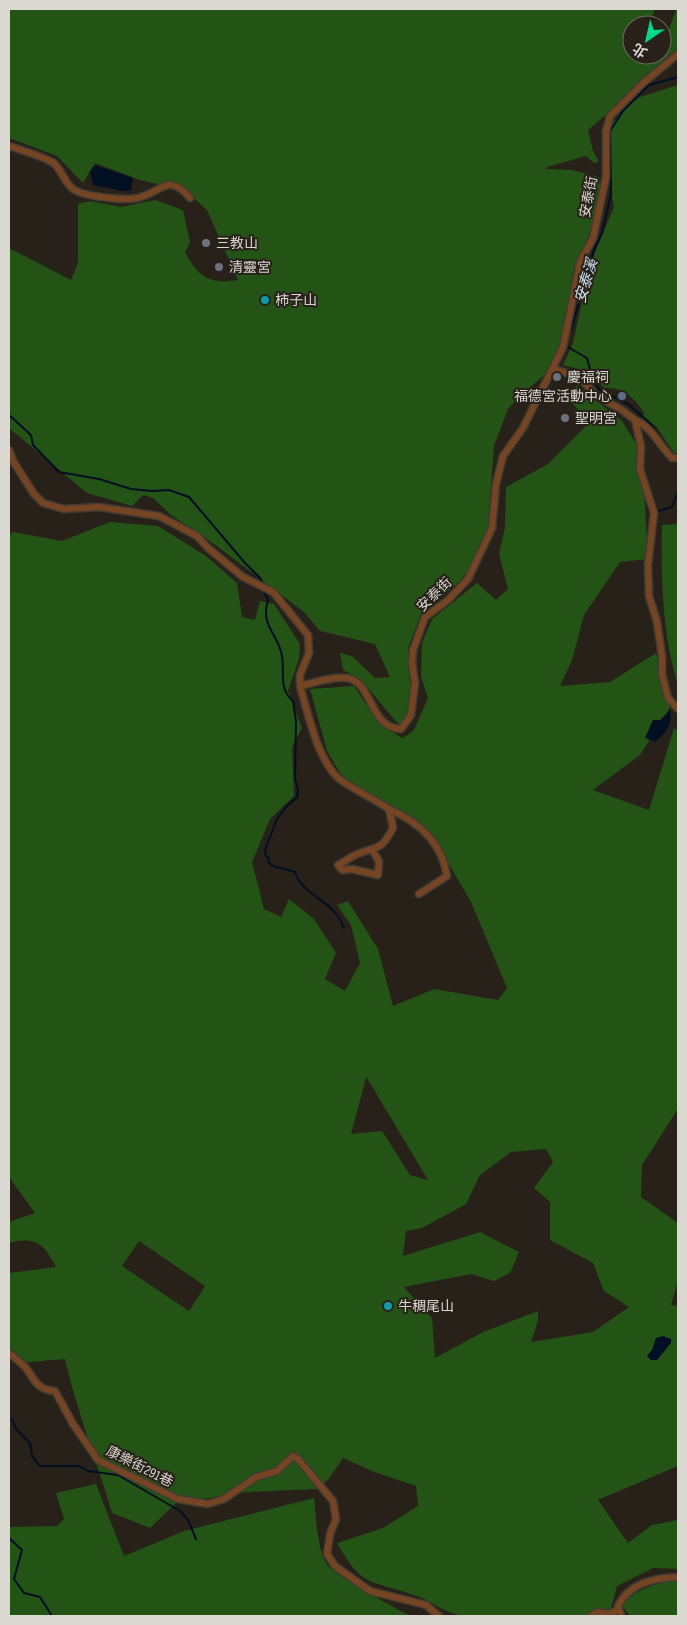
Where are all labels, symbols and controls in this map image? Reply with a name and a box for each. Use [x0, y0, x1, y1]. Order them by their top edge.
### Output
north arrow [622, 15, 672, 65]
text: 北 [629, 39, 651, 61]
street label: 安泰街 [576, 175, 601, 219]
place label: 三教山 [216, 235, 258, 252]
marker: 三教山 [200, 237, 212, 249]
water label: 安泰溪 [571, 255, 603, 305]
place label: 清靈宮 [229, 259, 271, 276]
marker: 清靈宮 [213, 261, 225, 273]
place label: 柿子山 [275, 292, 317, 309]
marker: 柿子山 [259, 294, 271, 306]
place label: 慶福祠 [567, 369, 609, 386]
marker: 慶福祠 [551, 371, 563, 383]
place label: 福德宮活動中心 [514, 388, 612, 405]
marker: 福德宮活動中心 [616, 390, 628, 402]
place label: 聖明宮 [575, 410, 617, 427]
marker: 聖明宮 [559, 412, 571, 424]
street label: 安泰街 [413, 574, 455, 615]
place label: 牛稠尾山 [398, 1298, 454, 1315]
marker: 牛稠尾山 [382, 1300, 394, 1312]
street label: 康樂街291巷 [103, 1442, 176, 1491]

